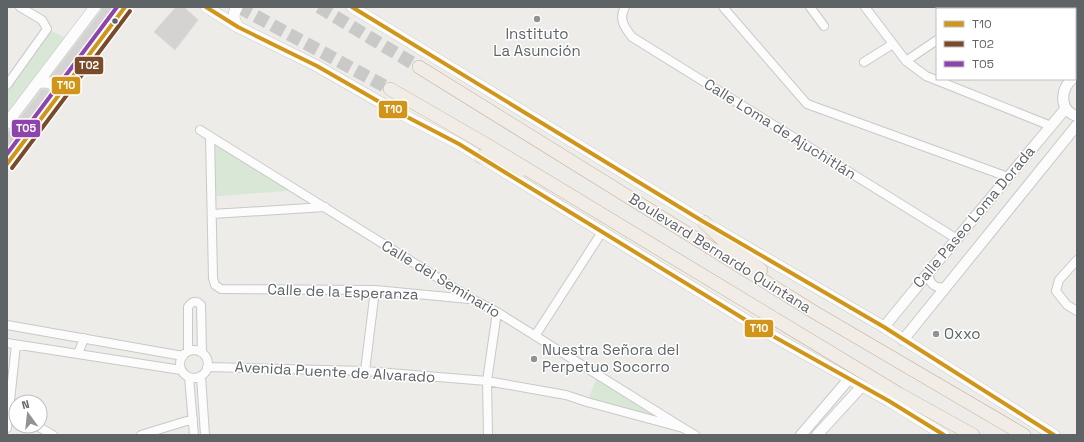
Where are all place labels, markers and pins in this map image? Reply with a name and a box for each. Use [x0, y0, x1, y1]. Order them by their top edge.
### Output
marker: Instituto La Asunción [532, 14, 542, 24]
unlabelled marker [110, 16, 120, 26]
place label: Instituto La Asunción [493, 24, 581, 60]
place label: Oxxo [944, 324, 981, 343]
marker: Oxxo [931, 329, 941, 339]
place label: Nuestra Señora del Perpetuo Socorro [542, 340, 679, 376]
marker: Nuestra Señora del Perpetuo Socorro [529, 354, 539, 364]

